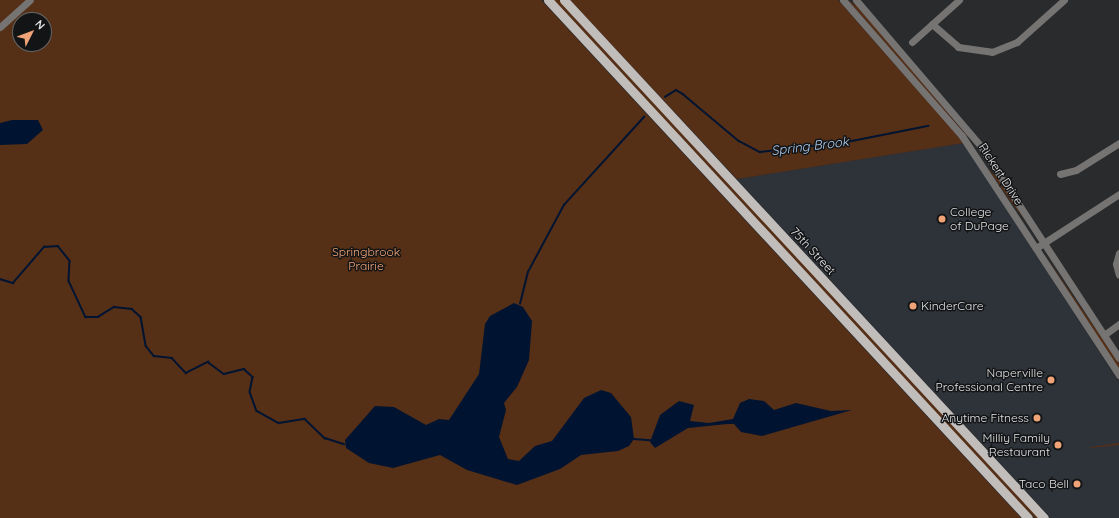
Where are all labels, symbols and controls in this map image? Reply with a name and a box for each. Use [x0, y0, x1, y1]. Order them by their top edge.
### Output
north arrow [12, 12, 52, 52]
text: N [32, 17, 48, 32]
water label: Spring Brook [770, 134, 850, 158]
street label: Rickert Drive [976, 140, 1026, 208]
place label: College of DuPage [950, 205, 1009, 233]
marker: College of DuPage [937, 214, 947, 224]
street label: 75th Street [787, 224, 839, 278]
park label: Springbrook Prairie [332, 245, 400, 273]
place label: KinderCare [921, 299, 984, 313]
marker: KinderCare [908, 301, 918, 311]
place label: Naperville Professional Centre [936, 366, 1043, 394]
marker: Naperville Professional Centre [1046, 375, 1056, 385]
place label: Anytime Fitness [942, 411, 1029, 425]
marker: Anytime Fitness [1032, 413, 1042, 423]
place label: Milliy Family Restaurant [983, 431, 1050, 459]
marker: Milliy Family Restaurant [1053, 440, 1063, 450]
place label: Taco Bell [1019, 477, 1069, 491]
marker: Taco Bell [1072, 479, 1082, 489]

